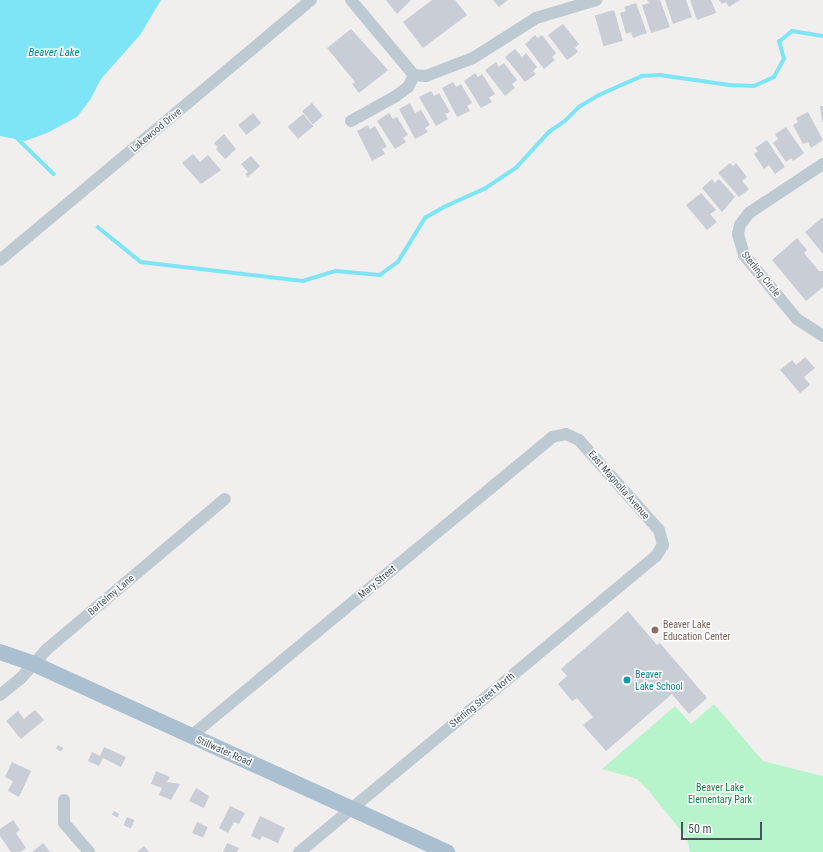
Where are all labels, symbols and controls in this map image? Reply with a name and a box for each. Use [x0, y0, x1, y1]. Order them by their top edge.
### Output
water label: Beaver Lake [29, 46, 79, 60]
street label: Lakewood Drive [128, 105, 184, 155]
street label: Sterling Circle [739, 249, 783, 299]
street label: East Magnolia Avenue [586, 448, 652, 522]
street label: Mary Street [356, 563, 398, 601]
street label: Bartelmy Lane [85, 572, 137, 618]
place label: Beaver Lake Education Center [663, 618, 730, 642]
marker: Beaver Lake Education Center [650, 625, 660, 635]
place label: Beaver Lake School [635, 668, 683, 692]
street label: Sterling Street North [447, 670, 517, 730]
marker: Beaver Lake School [622, 675, 632, 685]
street label: Stillwater Road [194, 733, 254, 769]
park label: Beaver Lake Elementary Park [688, 781, 752, 804]
scale bar [683, 814, 764, 840]
text: 50 m [688, 822, 712, 836]

